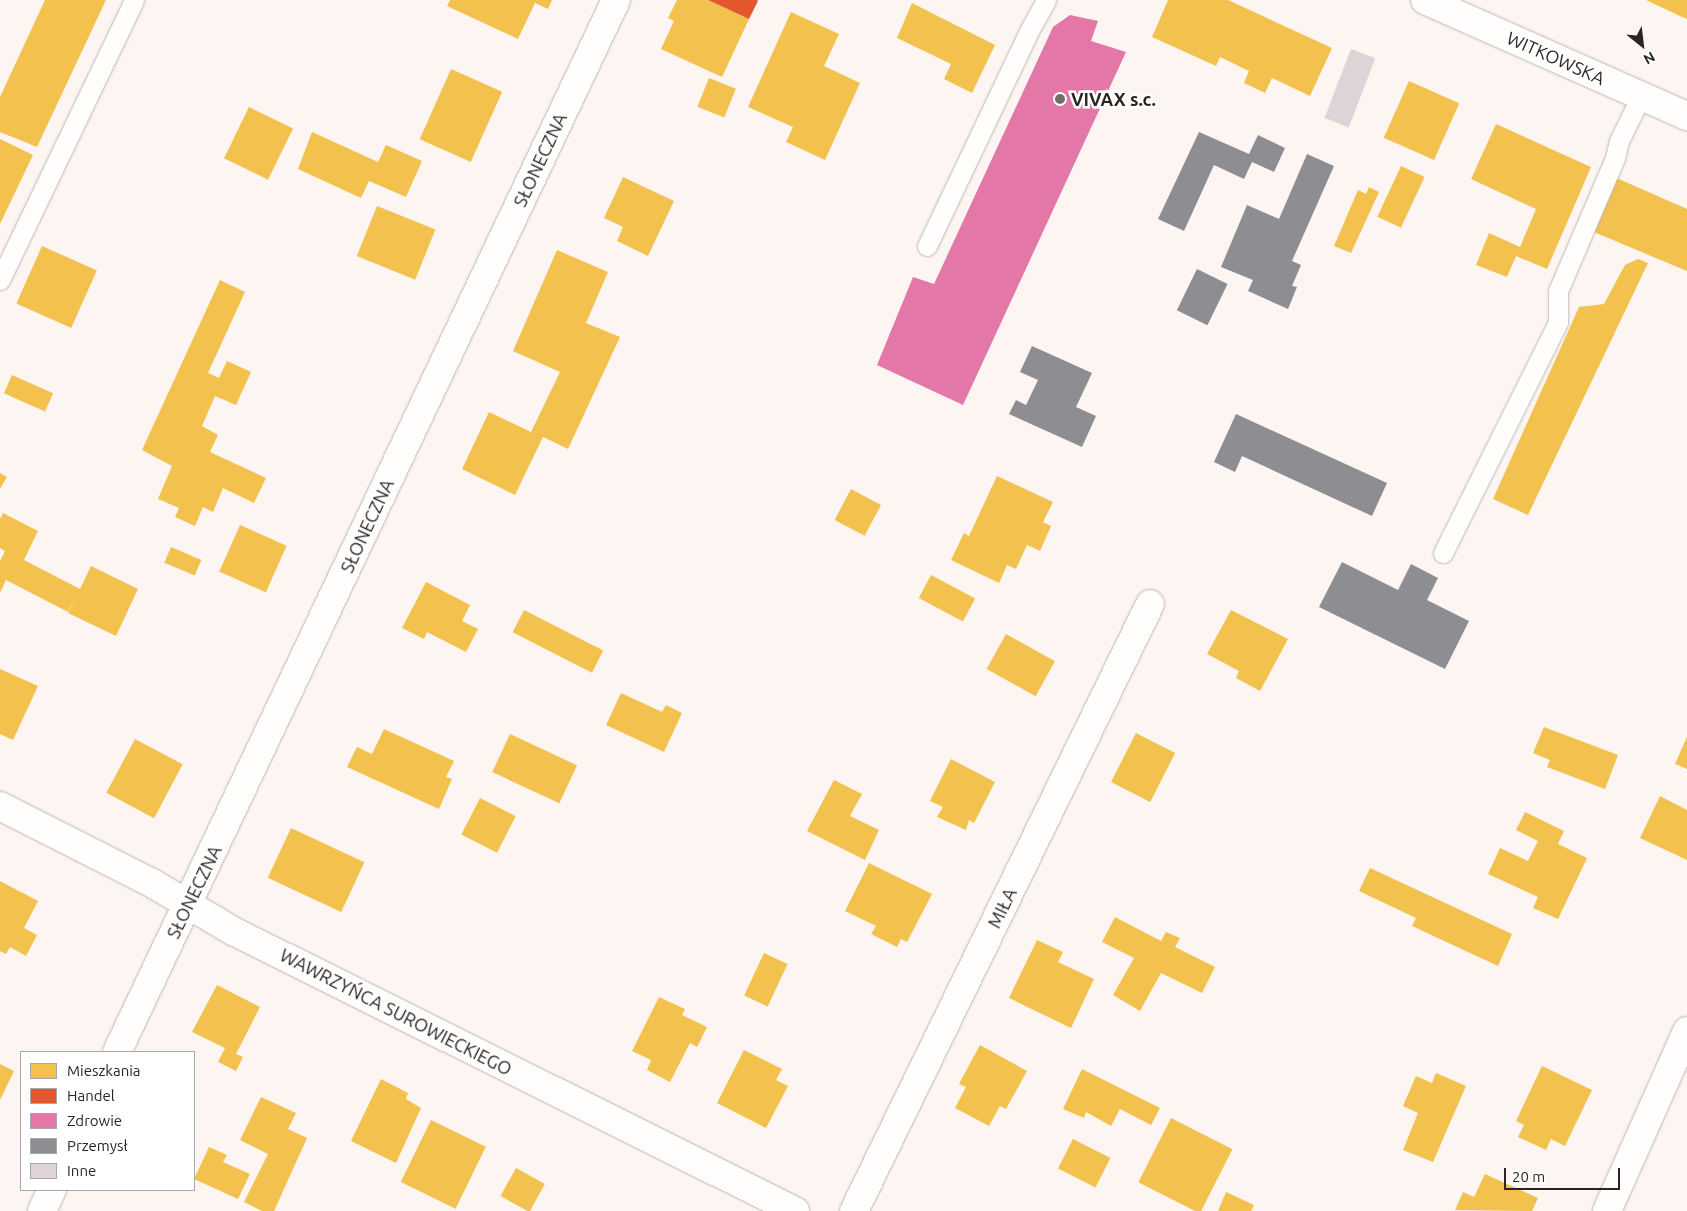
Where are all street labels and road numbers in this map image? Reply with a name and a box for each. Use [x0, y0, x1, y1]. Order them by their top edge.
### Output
street label: WITKOWSKA [1504, 27, 1608, 89]
street label: SŁONECZNA [509, 110, 571, 210]
street label: SŁONECZNA [336, 476, 398, 576]
street label: SŁONECZNA [162, 842, 226, 942]
street label: MIŁA [983, 884, 1021, 932]
street label: WAWRZYŃCA SUROWIECKIEGO [276, 944, 516, 1080]

